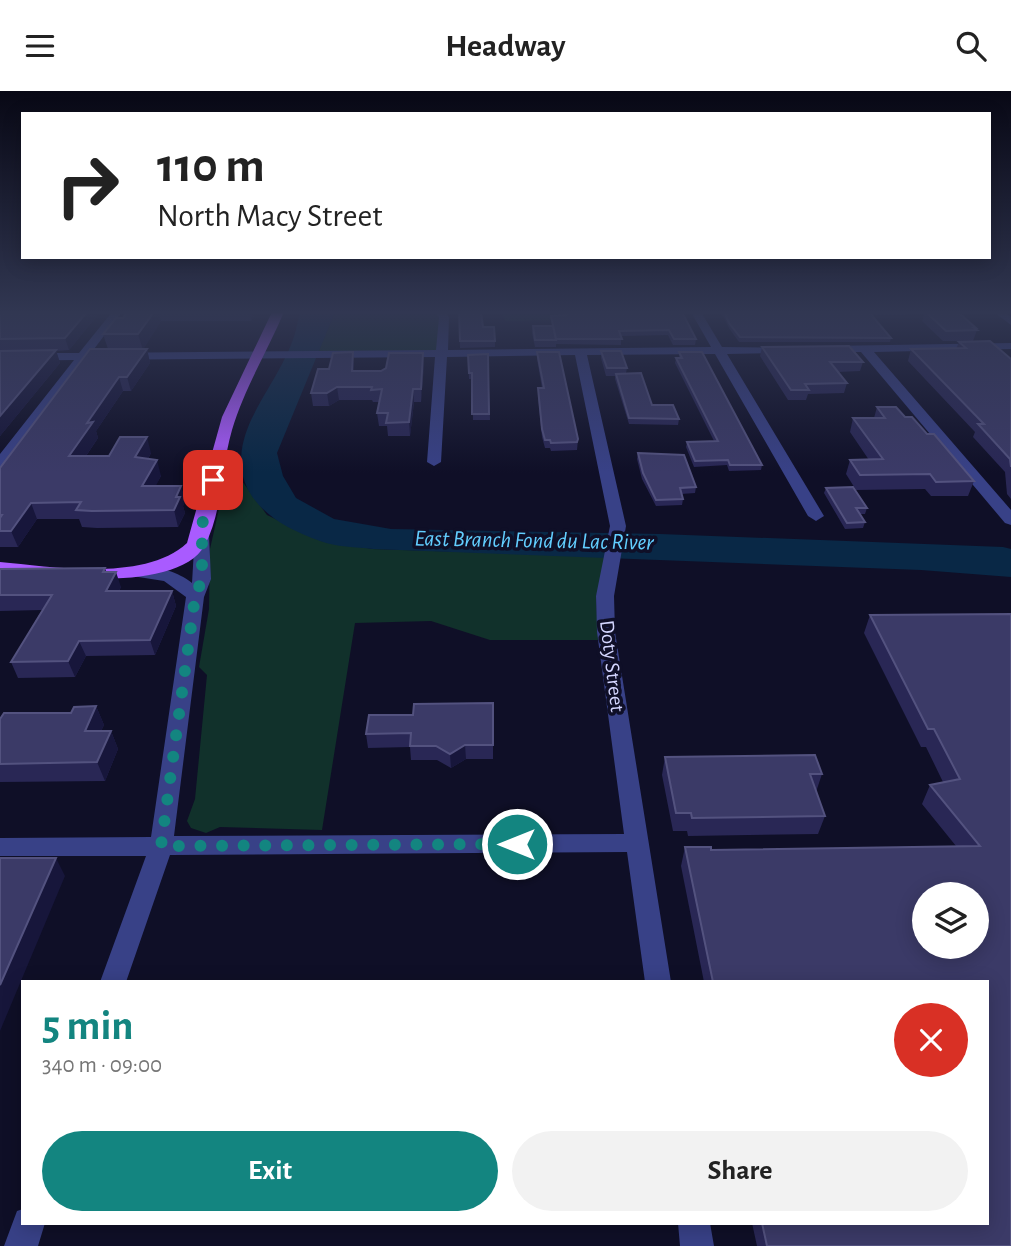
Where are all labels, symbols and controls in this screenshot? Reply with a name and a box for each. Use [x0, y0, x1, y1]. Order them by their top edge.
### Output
icon: menu [21, 27, 59, 65]
icon: search [952, 27, 990, 65]
text: Headway [445, 30, 566, 62]
icon: right [42, 140, 133, 231]
text: 110 m [157, 142, 265, 191]
text: North Macy Street [157, 200, 382, 232]
pin [183, 450, 243, 510]
icon: arrive [194, 461, 232, 499]
water label: East Branch Fond du Lac River [414, 527, 654, 555]
street label: Doty Street [596, 619, 628, 713]
position arrow [480, 807, 554, 881]
map controls [912, 882, 989, 959]
button: layers [912, 882, 989, 959]
button: close [894, 1003, 968, 1077]
text: 5 min [42, 1005, 134, 1047]
text: 340 m · 09:00 [42, 1054, 162, 1077]
button: Exit [42, 1131, 498, 1211]
button: Share [512, 1131, 968, 1211]

